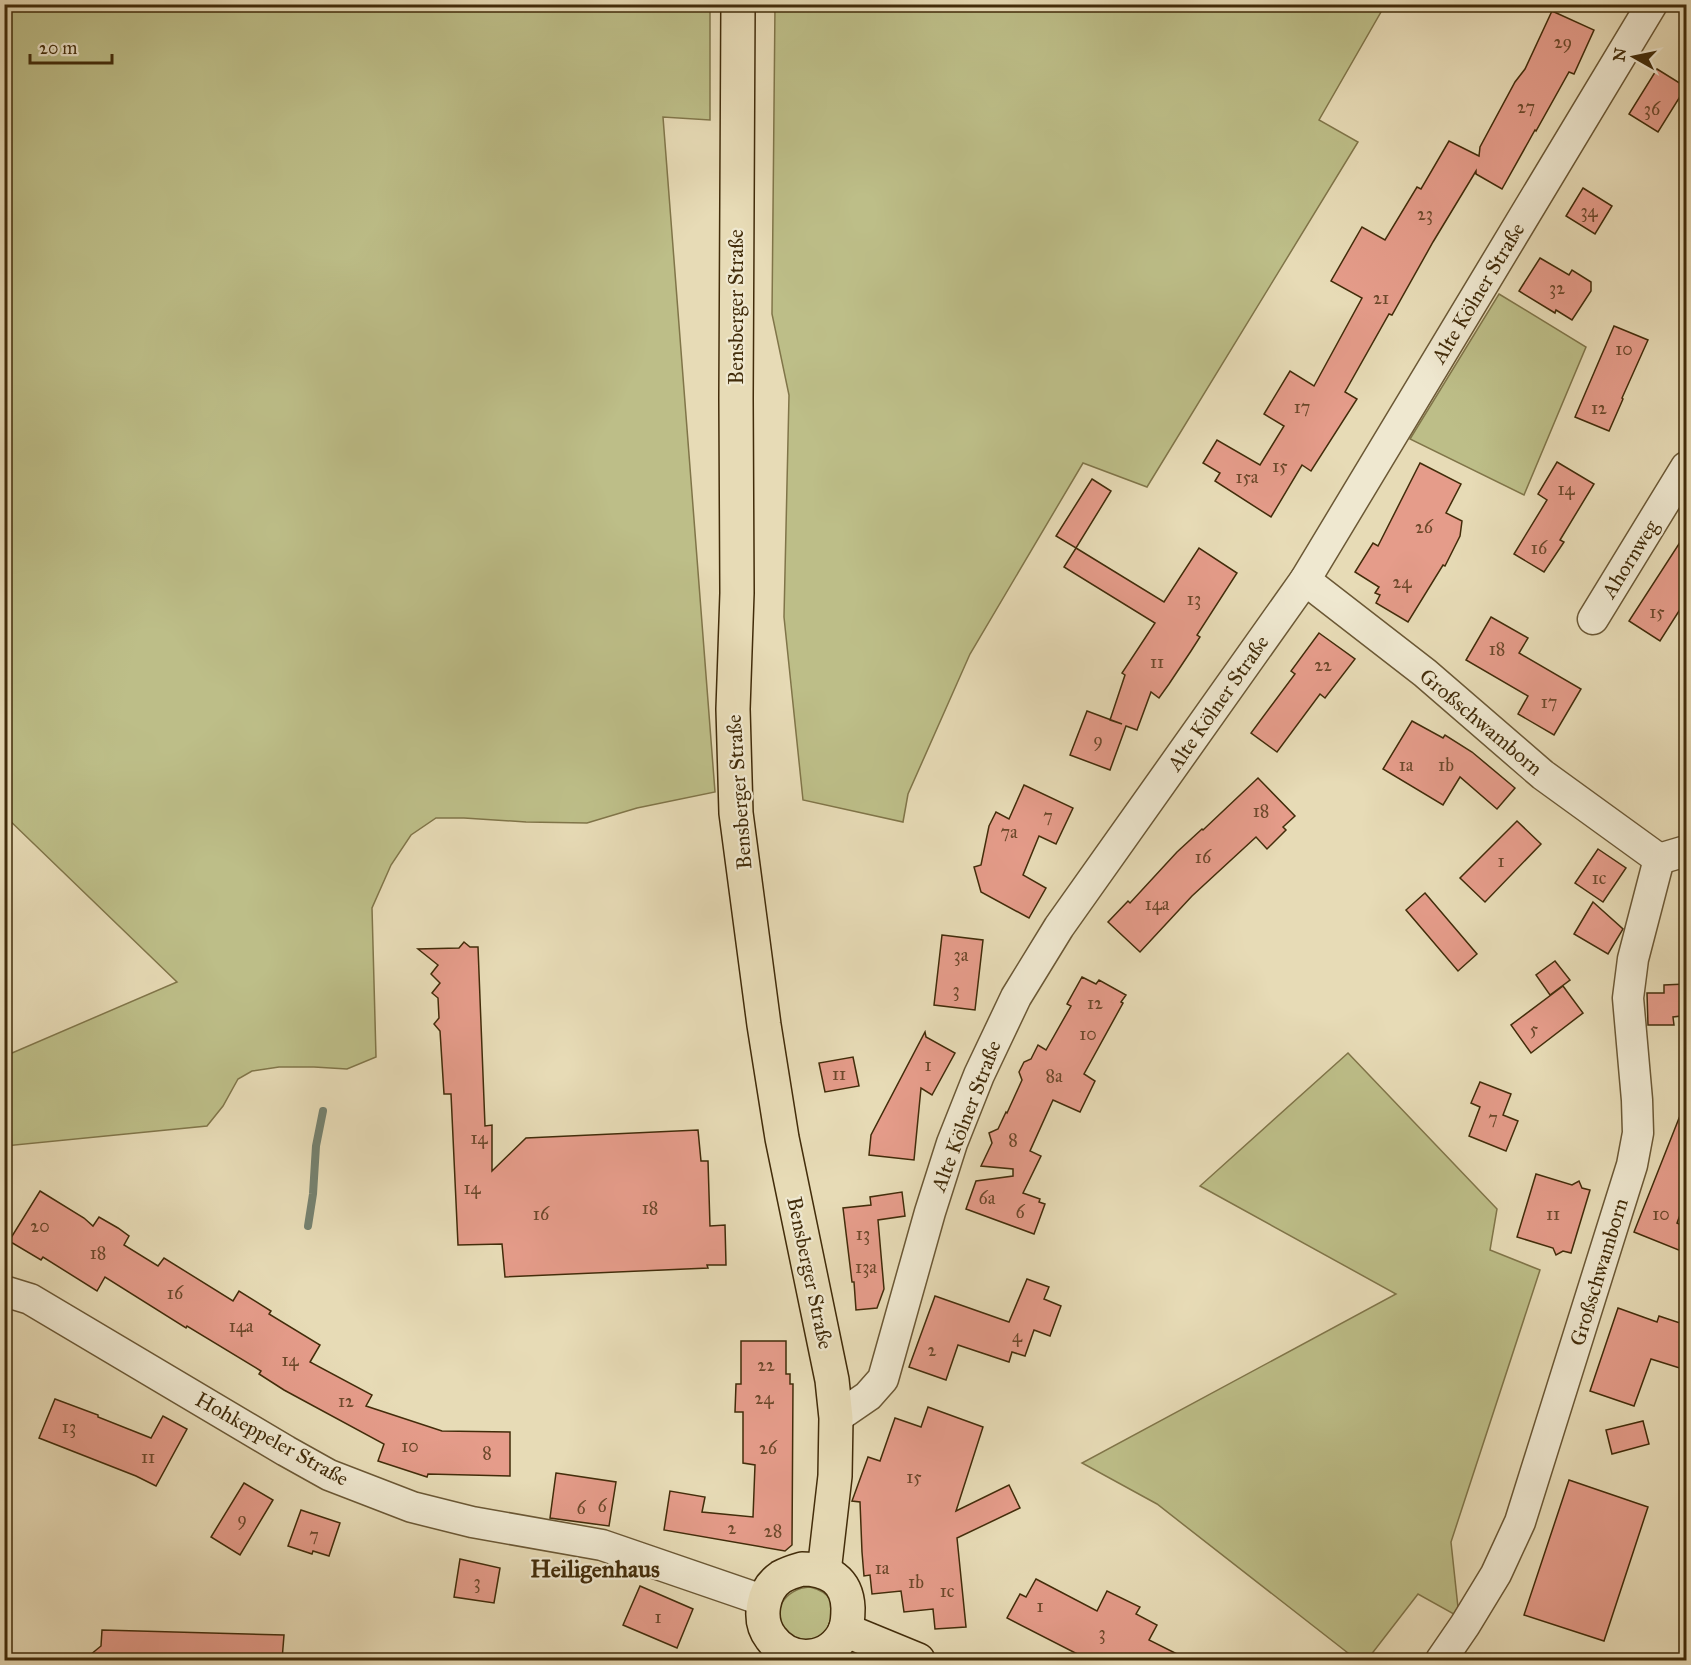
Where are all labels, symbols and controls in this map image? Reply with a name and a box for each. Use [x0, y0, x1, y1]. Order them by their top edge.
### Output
scale bar [30, 27, 112, 65]
north arrow [1604, 27, 1664, 87]
house number: 29 [1554, 31, 1572, 53]
text: 20 m [39, 37, 77, 59]
text: N [1609, 46, 1630, 63]
house number: 27 [1517, 96, 1535, 118]
house number: 36 [1644, 98, 1661, 120]
house number: 34 [1580, 200, 1599, 222]
house number: 23 [1417, 203, 1433, 225]
street label: Alte Kölner Straße [1425, 218, 1530, 369]
street label: Bensberger Straße [723, 229, 749, 385]
house number: 32 [1549, 277, 1565, 299]
house number: 21 [1373, 287, 1389, 309]
house number: 10 [1615, 338, 1633, 360]
house number: 17 [1294, 396, 1310, 418]
house number: 12 [1591, 397, 1607, 419]
house number: 15 [1272, 455, 1288, 477]
house number: 15a [1236, 466, 1259, 488]
house number: 14 [1557, 478, 1576, 500]
street label: Ahornweg [1595, 515, 1664, 604]
house number: 26 [1415, 516, 1434, 538]
house number: 16 [1531, 537, 1548, 559]
house number: 24 [1393, 571, 1412, 593]
house number: 13 [1187, 588, 1201, 610]
house number: 15 [1649, 601, 1665, 623]
street label: Alte Kölner Straße [1161, 630, 1275, 777]
house number: 18 [1489, 638, 1505, 660]
house number: 11 [1150, 651, 1164, 673]
house number: 22 [1314, 654, 1332, 676]
street label: Großschwamborn [1414, 663, 1548, 781]
house number: 17 [1541, 691, 1557, 713]
street label: Bensberger Straße [721, 713, 757, 870]
house number: 9 [1093, 729, 1103, 751]
house number: 1a [1399, 754, 1414, 776]
house number: 1b [1438, 754, 1454, 776]
house number: 18 [1253, 800, 1269, 822]
house number: 7 [1043, 805, 1053, 827]
house number: 7a [1000, 821, 1018, 843]
house number: 16 [1195, 846, 1212, 868]
house number: 1 [1497, 850, 1505, 872]
house number: 1c [1592, 867, 1607, 889]
house number: 14a [1145, 893, 1170, 915]
house number: 3a [954, 944, 969, 966]
house number: 3 [952, 979, 960, 1001]
house number: 12 [1087, 992, 1103, 1014]
house number: 5 [1530, 1018, 1539, 1040]
house number: 10 [1079, 1023, 1097, 1045]
street label: Alte Kölner Straße [925, 1037, 1007, 1196]
house number: 1 [924, 1054, 932, 1076]
house number: 11 [832, 1063, 846, 1085]
house number: 8a [1045, 1065, 1063, 1087]
house number: 7 [1488, 1107, 1498, 1129]
house number: 14 [470, 1127, 489, 1149]
house number: 8 [1008, 1129, 1018, 1151]
house number: 14 [463, 1177, 482, 1199]
house number: 6a [979, 1187, 996, 1209]
street label: Bensberger Straße [781, 1194, 839, 1352]
street label: Großschwamborn [1564, 1195, 1634, 1349]
house number: 18 [642, 1197, 658, 1219]
house number: 6 [1015, 1201, 1025, 1223]
house number: 16 [533, 1203, 550, 1225]
house number: 11 [1546, 1203, 1560, 1225]
house number: 10 [1652, 1203, 1670, 1225]
house number: 20 [30, 1215, 50, 1237]
house number: 13 [856, 1223, 870, 1245]
house number: 18 [90, 1242, 106, 1264]
house number: 13a [855, 1256, 877, 1278]
house number: 16 [167, 1282, 184, 1304]
house number: 14a [229, 1315, 254, 1337]
house number: 4 [1012, 1325, 1023, 1347]
house number: 2 [928, 1339, 937, 1361]
house number: 14 [281, 1349, 300, 1371]
house number: 22 [757, 1354, 775, 1376]
street label: Hohkeppeler Straße [191, 1386, 353, 1492]
house number: 24 [755, 1387, 774, 1409]
house number: 12 [338, 1390, 354, 1412]
house number: 13 [62, 1416, 76, 1438]
house number: 10 [401, 1435, 419, 1457]
house number: 26 [759, 1437, 778, 1459]
house number: 8 [482, 1442, 492, 1464]
house number: 11 [141, 1446, 155, 1468]
house number: 15 [906, 1466, 922, 1488]
house number: 6 [597, 1495, 607, 1517]
house number: 6 [576, 1497, 586, 1519]
house number: 9 [237, 1508, 247, 1530]
house number: 2 [728, 1517, 737, 1539]
house number: 28 [764, 1520, 782, 1542]
house number: 7 [309, 1524, 319, 1546]
district label: Heiligenhaus [530, 1554, 660, 1584]
house number: 1a [875, 1557, 890, 1579]
house number: 3 [473, 1571, 481, 1593]
house number: 1b [908, 1571, 924, 1593]
house number: 1c [940, 1580, 955, 1602]
house number: 1 [1036, 1595, 1044, 1617]
house number: 1 [654, 1606, 662, 1628]
house number: 3 [1098, 1622, 1106, 1644]

